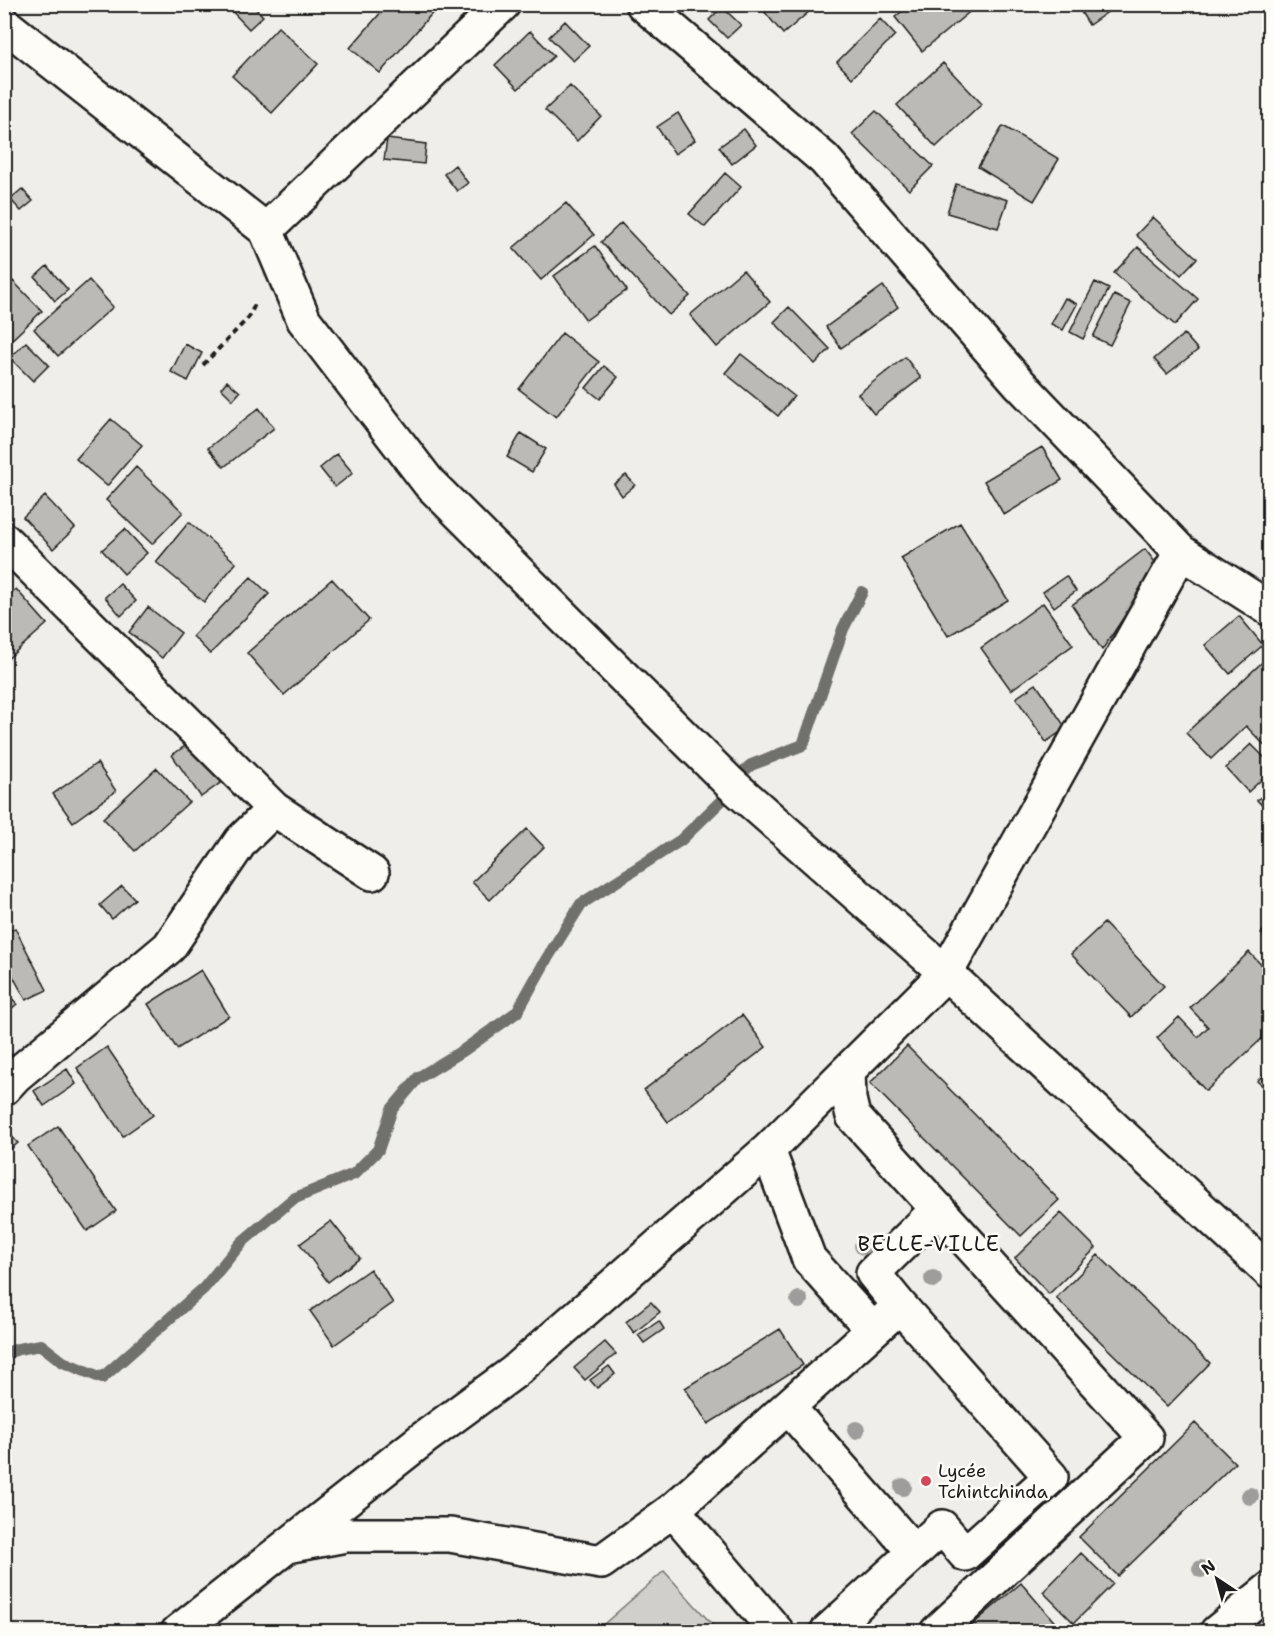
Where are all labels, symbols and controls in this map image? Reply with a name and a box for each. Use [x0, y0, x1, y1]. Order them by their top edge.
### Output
district label: BELLE-VILLE [857, 1230, 1001, 1258]
place label: Lycée Tchintchinda [938, 1459, 1048, 1504]
marker: Lycée Tchintchinda [919, 1474, 933, 1488]
north arrow [1187, 1549, 1247, 1609]
text: N [1197, 1555, 1220, 1579]

